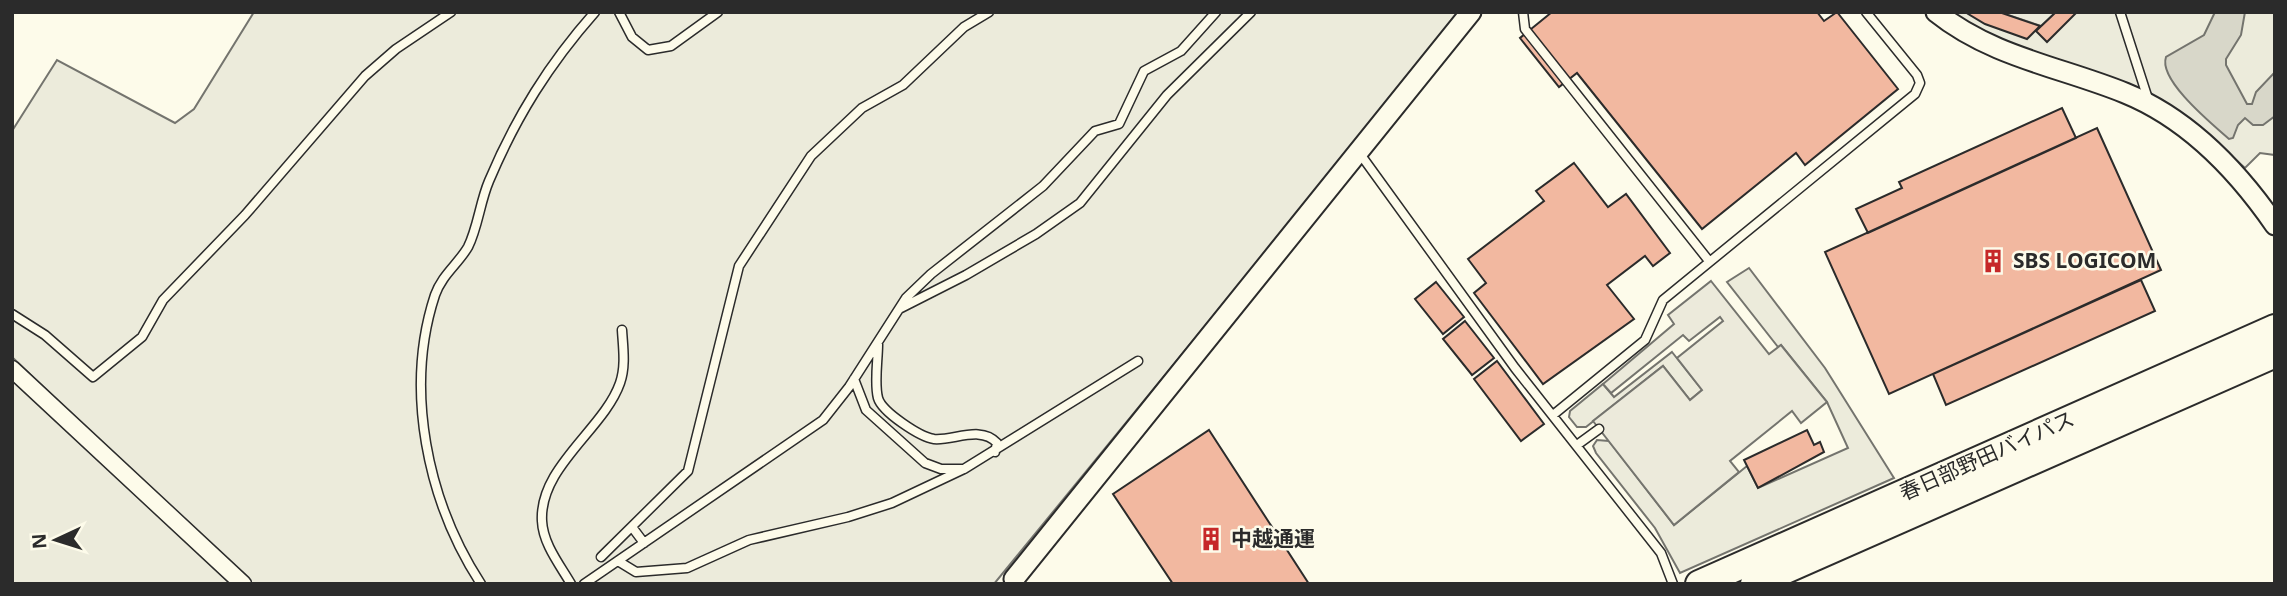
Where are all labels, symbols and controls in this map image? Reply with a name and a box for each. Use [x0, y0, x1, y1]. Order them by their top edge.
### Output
place label: SBS LOGICOM [2013, 246, 2156, 274]
building icon: SBS LOGICOM [1979, 247, 2007, 275]
street label: 春日部野田バイパス [1895, 404, 2078, 506]
north arrow [21, 505, 91, 575]
place label: 中越通運 [1231, 524, 1315, 552]
building icon: 中越通運 [1197, 525, 1225, 553]
text: N [26, 533, 53, 550]

